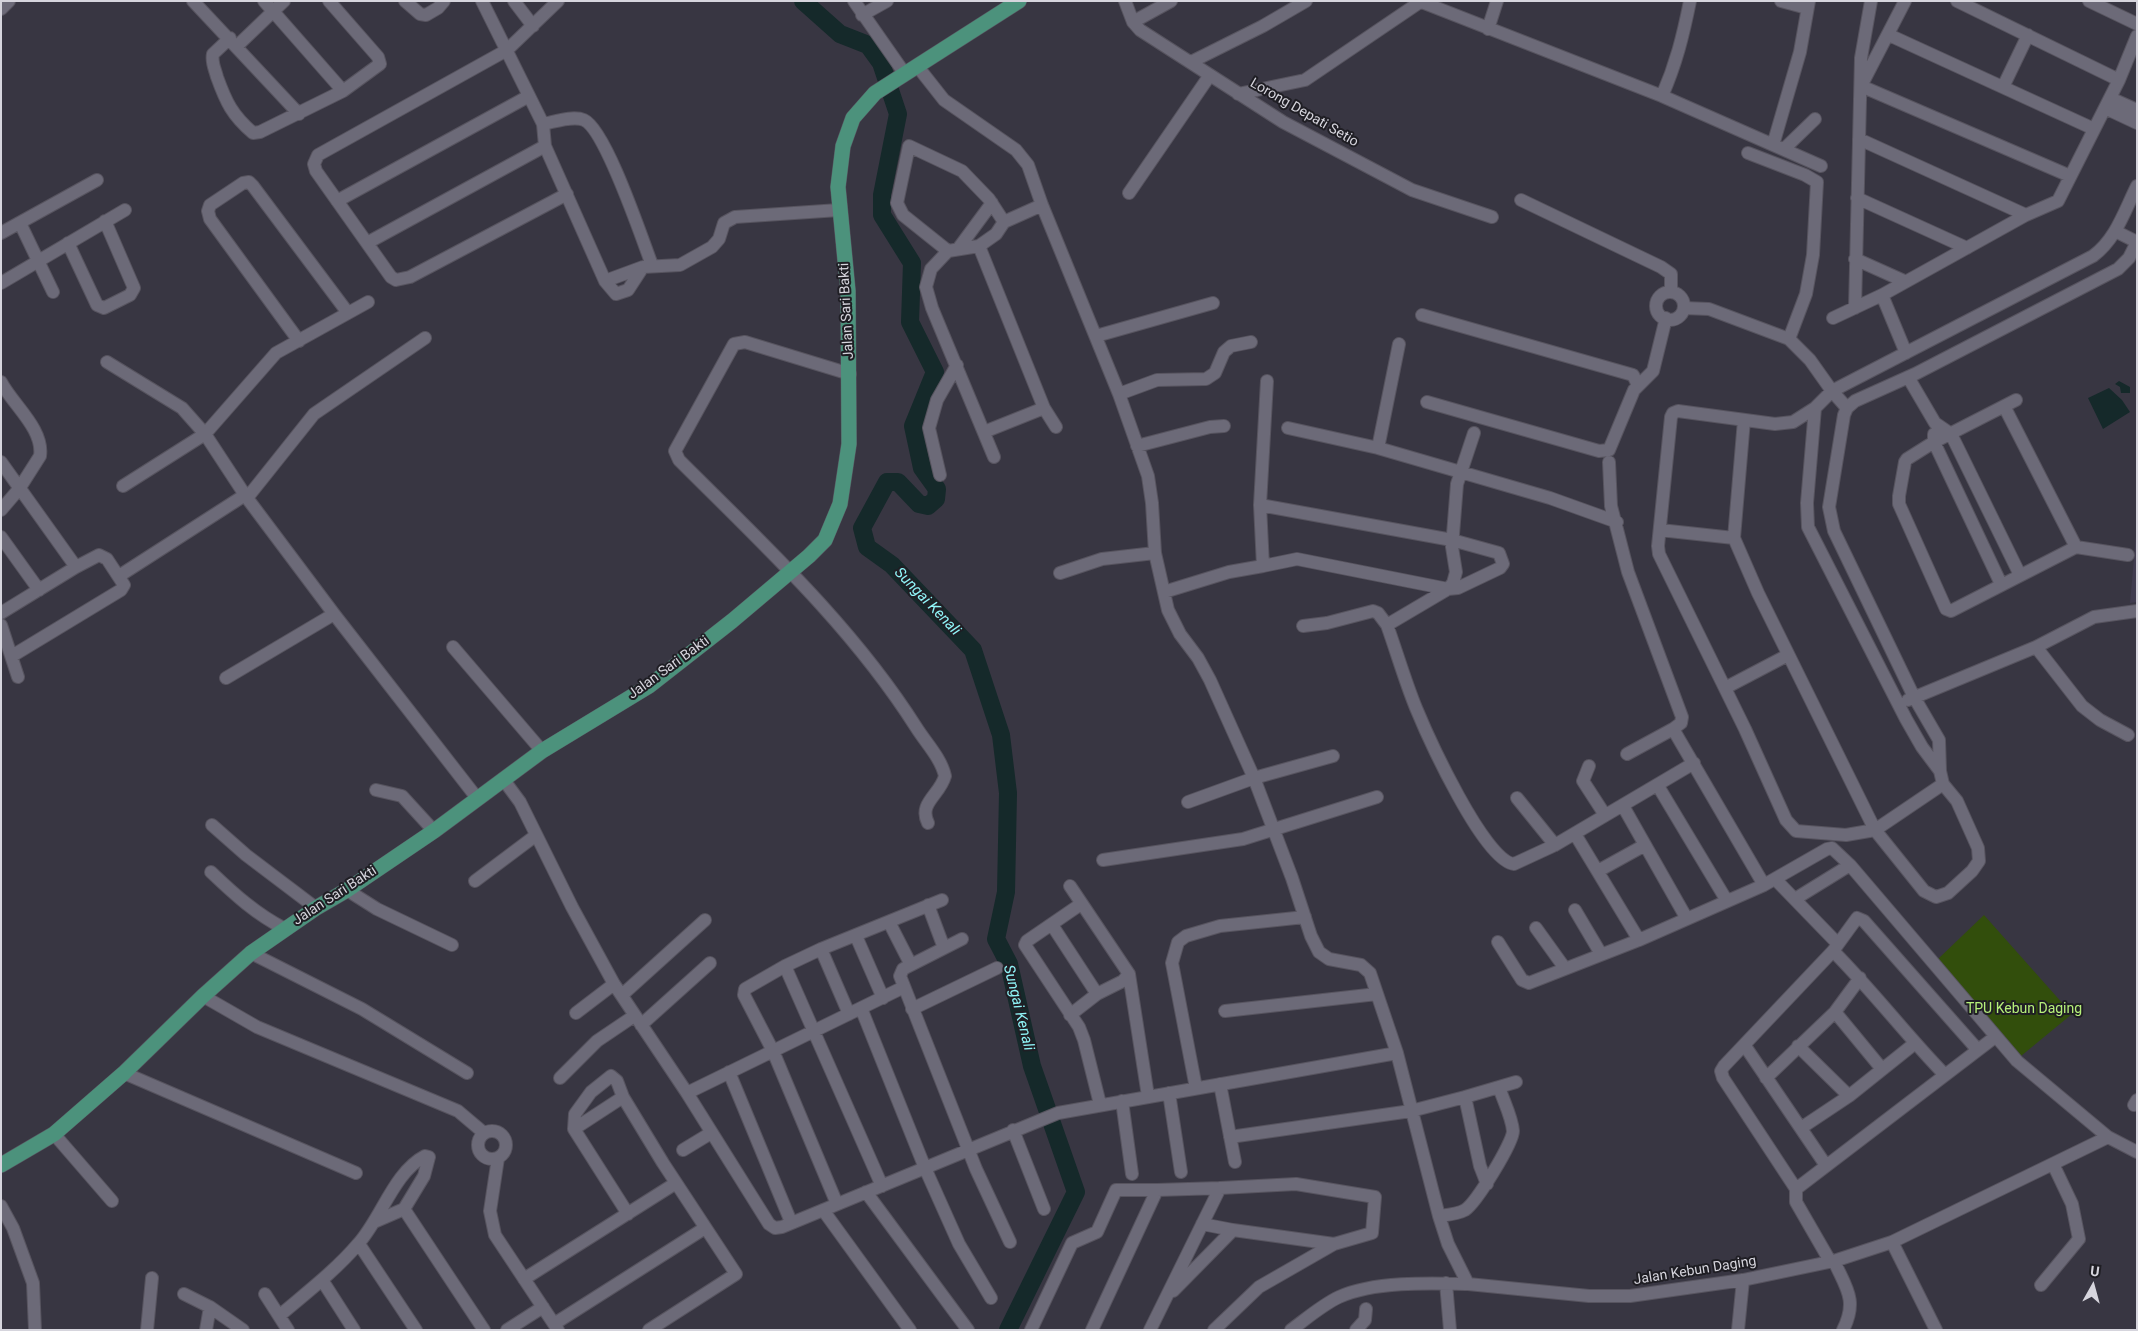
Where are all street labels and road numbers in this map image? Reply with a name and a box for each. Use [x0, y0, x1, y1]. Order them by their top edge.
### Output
street label: Lorong Depati Setio [1247, 75, 1361, 151]
street label: Jalan Sari Bakti [836, 262, 858, 360]
street label: Jalan Sari Bakti [625, 633, 713, 703]
street label: Jalan Sari Bakti [290, 863, 380, 929]
street label: Jalan Kebun Daging [1632, 1253, 1758, 1289]

